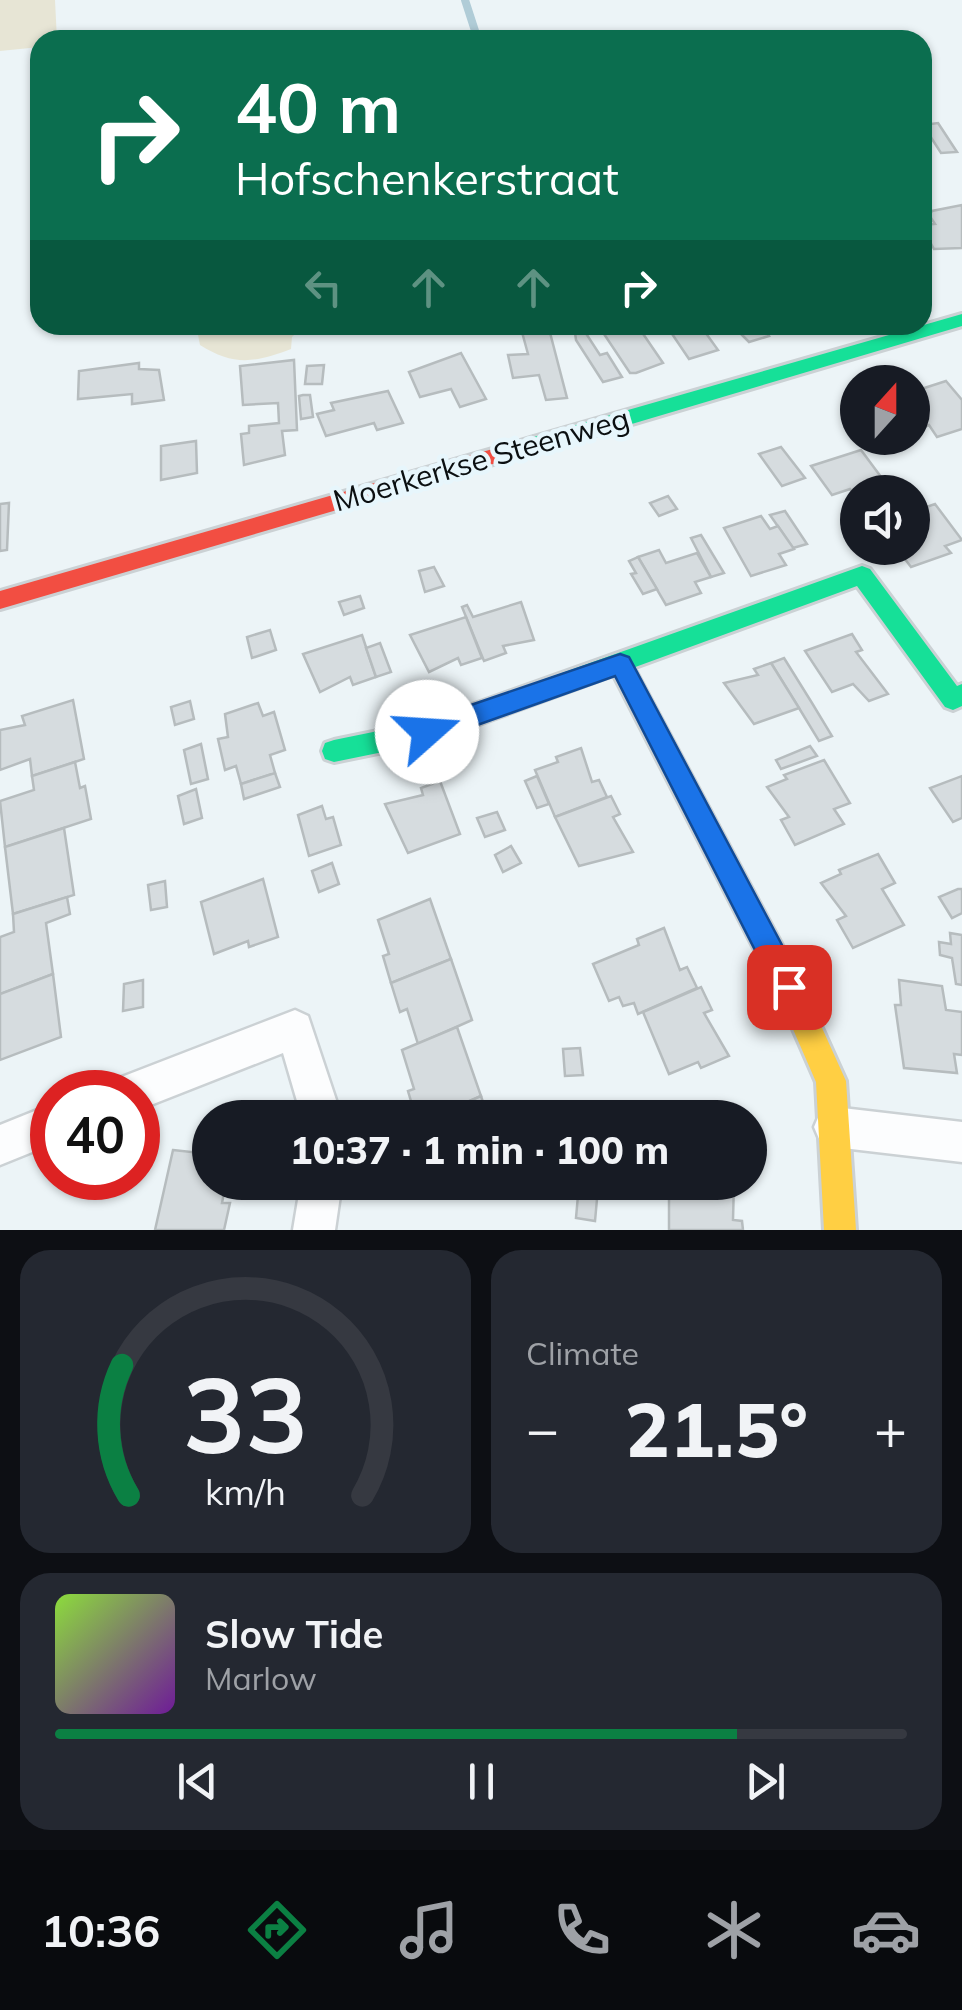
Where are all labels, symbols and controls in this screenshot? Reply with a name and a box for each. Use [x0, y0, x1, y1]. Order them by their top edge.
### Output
text: 40 m [235, 63, 401, 151]
icon: right [70, 70, 200, 200]
text: Hofschenkerstraat [235, 150, 619, 206]
icon: left [296, 260, 351, 315]
icon: ahead [401, 260, 456, 315]
icon: ahead [506, 260, 561, 315]
icon: right [611, 260, 666, 315]
north arrow [840, 365, 930, 455]
map controls [840, 365, 930, 565]
street label: Moerkerkse Steenweg [329, 399, 633, 519]
button: sound [840, 475, 930, 565]
position arrow [375, 680, 479, 784]
pin [747, 945, 832, 1030]
icon: arrive [762, 960, 817, 1015]
speed limit sign: 40 [30, 1070, 160, 1200]
text: 10:37 · 1 min · 100 m [290, 1126, 669, 1174]
text: Climate [526, 1333, 639, 1373]
text: 33 [183, 1348, 308, 1479]
text: 21.5° [625, 1382, 808, 1476]
text: − [526, 1394, 559, 1463]
text: + [874, 1394, 907, 1463]
text: km/h [205, 1469, 286, 1514]
text: Slow Tide [205, 1610, 383, 1658]
text: Marlow [205, 1658, 317, 1698]
icon: previous [170, 1754, 225, 1809]
icon: pause [454, 1754, 509, 1809]
icon: next [738, 1754, 793, 1809]
icon: directions [242, 1895, 312, 1965]
icon: music [394, 1895, 464, 1965]
icon: phone [547, 1895, 617, 1965]
icon: climate [699, 1895, 769, 1965]
icon: car [851, 1895, 921, 1965]
text: 10:36 [41, 1902, 160, 1958]

